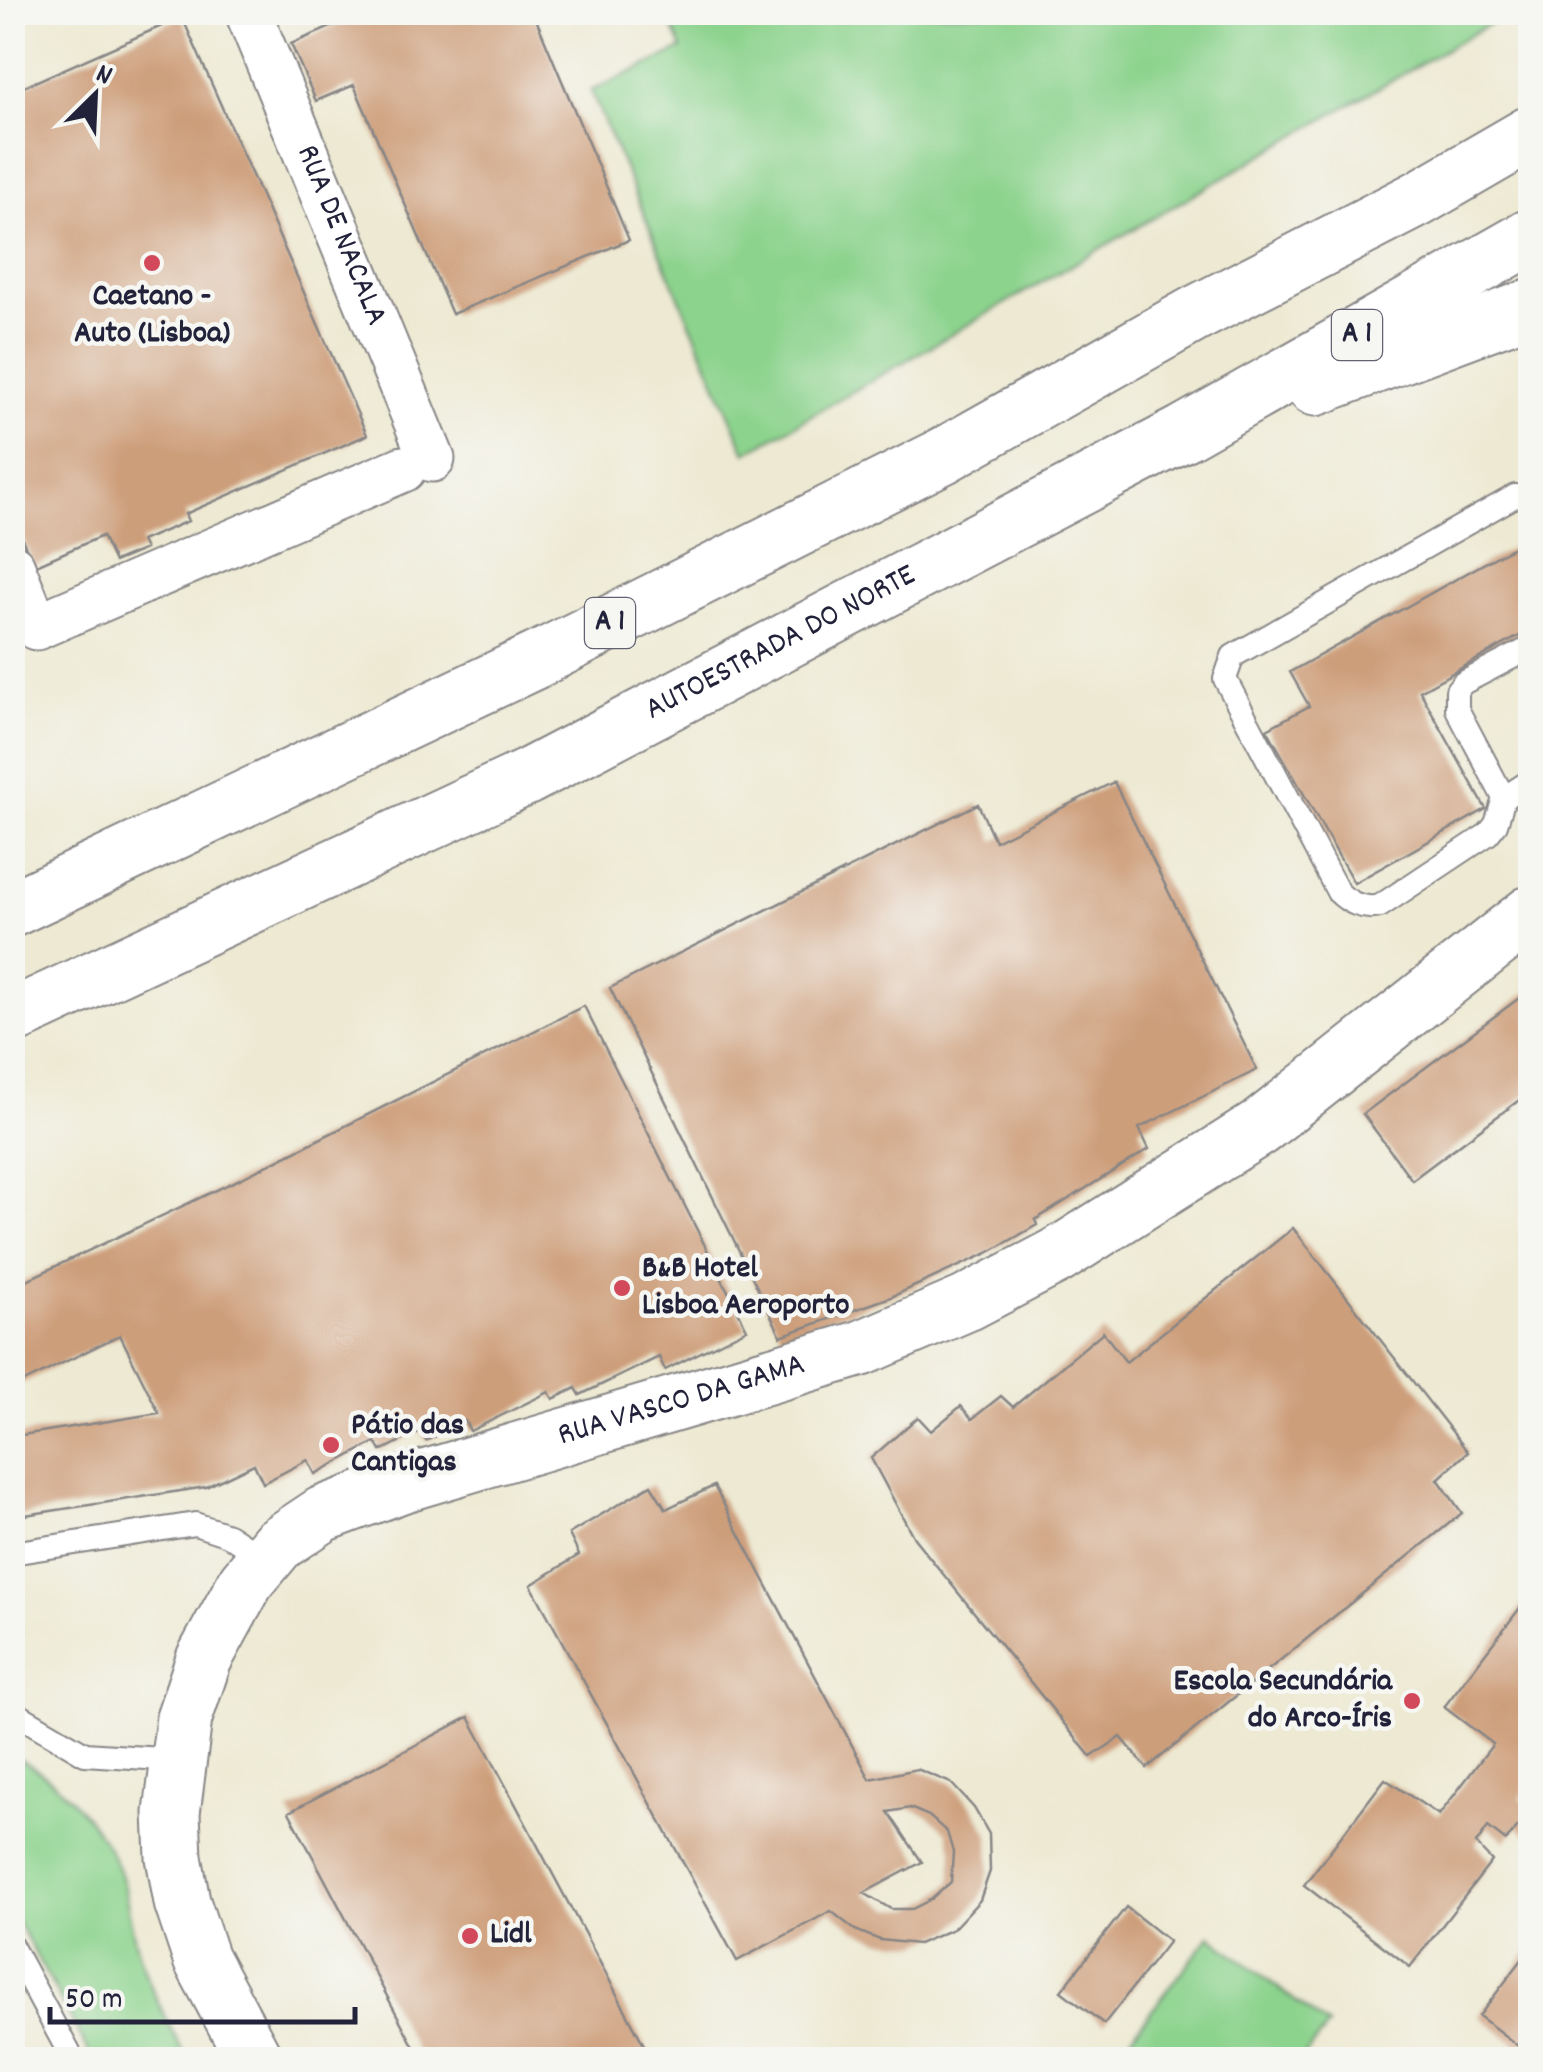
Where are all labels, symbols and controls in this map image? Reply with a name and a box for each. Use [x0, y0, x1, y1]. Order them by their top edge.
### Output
north arrow [45, 45, 145, 145]
text: N [89, 56, 118, 98]
street label: RUA DE NACALA [282, 139, 398, 333]
marker: Caetano - Auto (Lisboa) [141, 252, 163, 274]
place label: Caetano - Auto (Lisboa) [74, 275, 230, 358]
road number: A 1 [1332, 310, 1382, 360]
street label: AUTOESTRADA DO NORTE [638, 554, 925, 734]
road number: A 1 [585, 598, 635, 648]
place label: B&B Hotel Lisboa Aeroporto [642, 1247, 849, 1330]
marker: B&B Hotel Lisboa Aeroporto [611, 1277, 633, 1299]
street label: RUA VASCO DA GAMA [553, 1343, 811, 1460]
place label: Pátio das Cantigas [351, 1404, 464, 1487]
marker: Pátio das Cantigas [320, 1434, 342, 1456]
place label: Escola Secundária do Arco-Íris [1174, 1660, 1393, 1743]
marker: Escola Secundária do Arco-Íris [1401, 1690, 1423, 1712]
place label: Lidl [490, 1913, 532, 1959]
marker: Lidl [459, 1925, 481, 1947]
scale bar [50, 1962, 355, 2024]
text: 50 m [65, 1980, 123, 2023]

